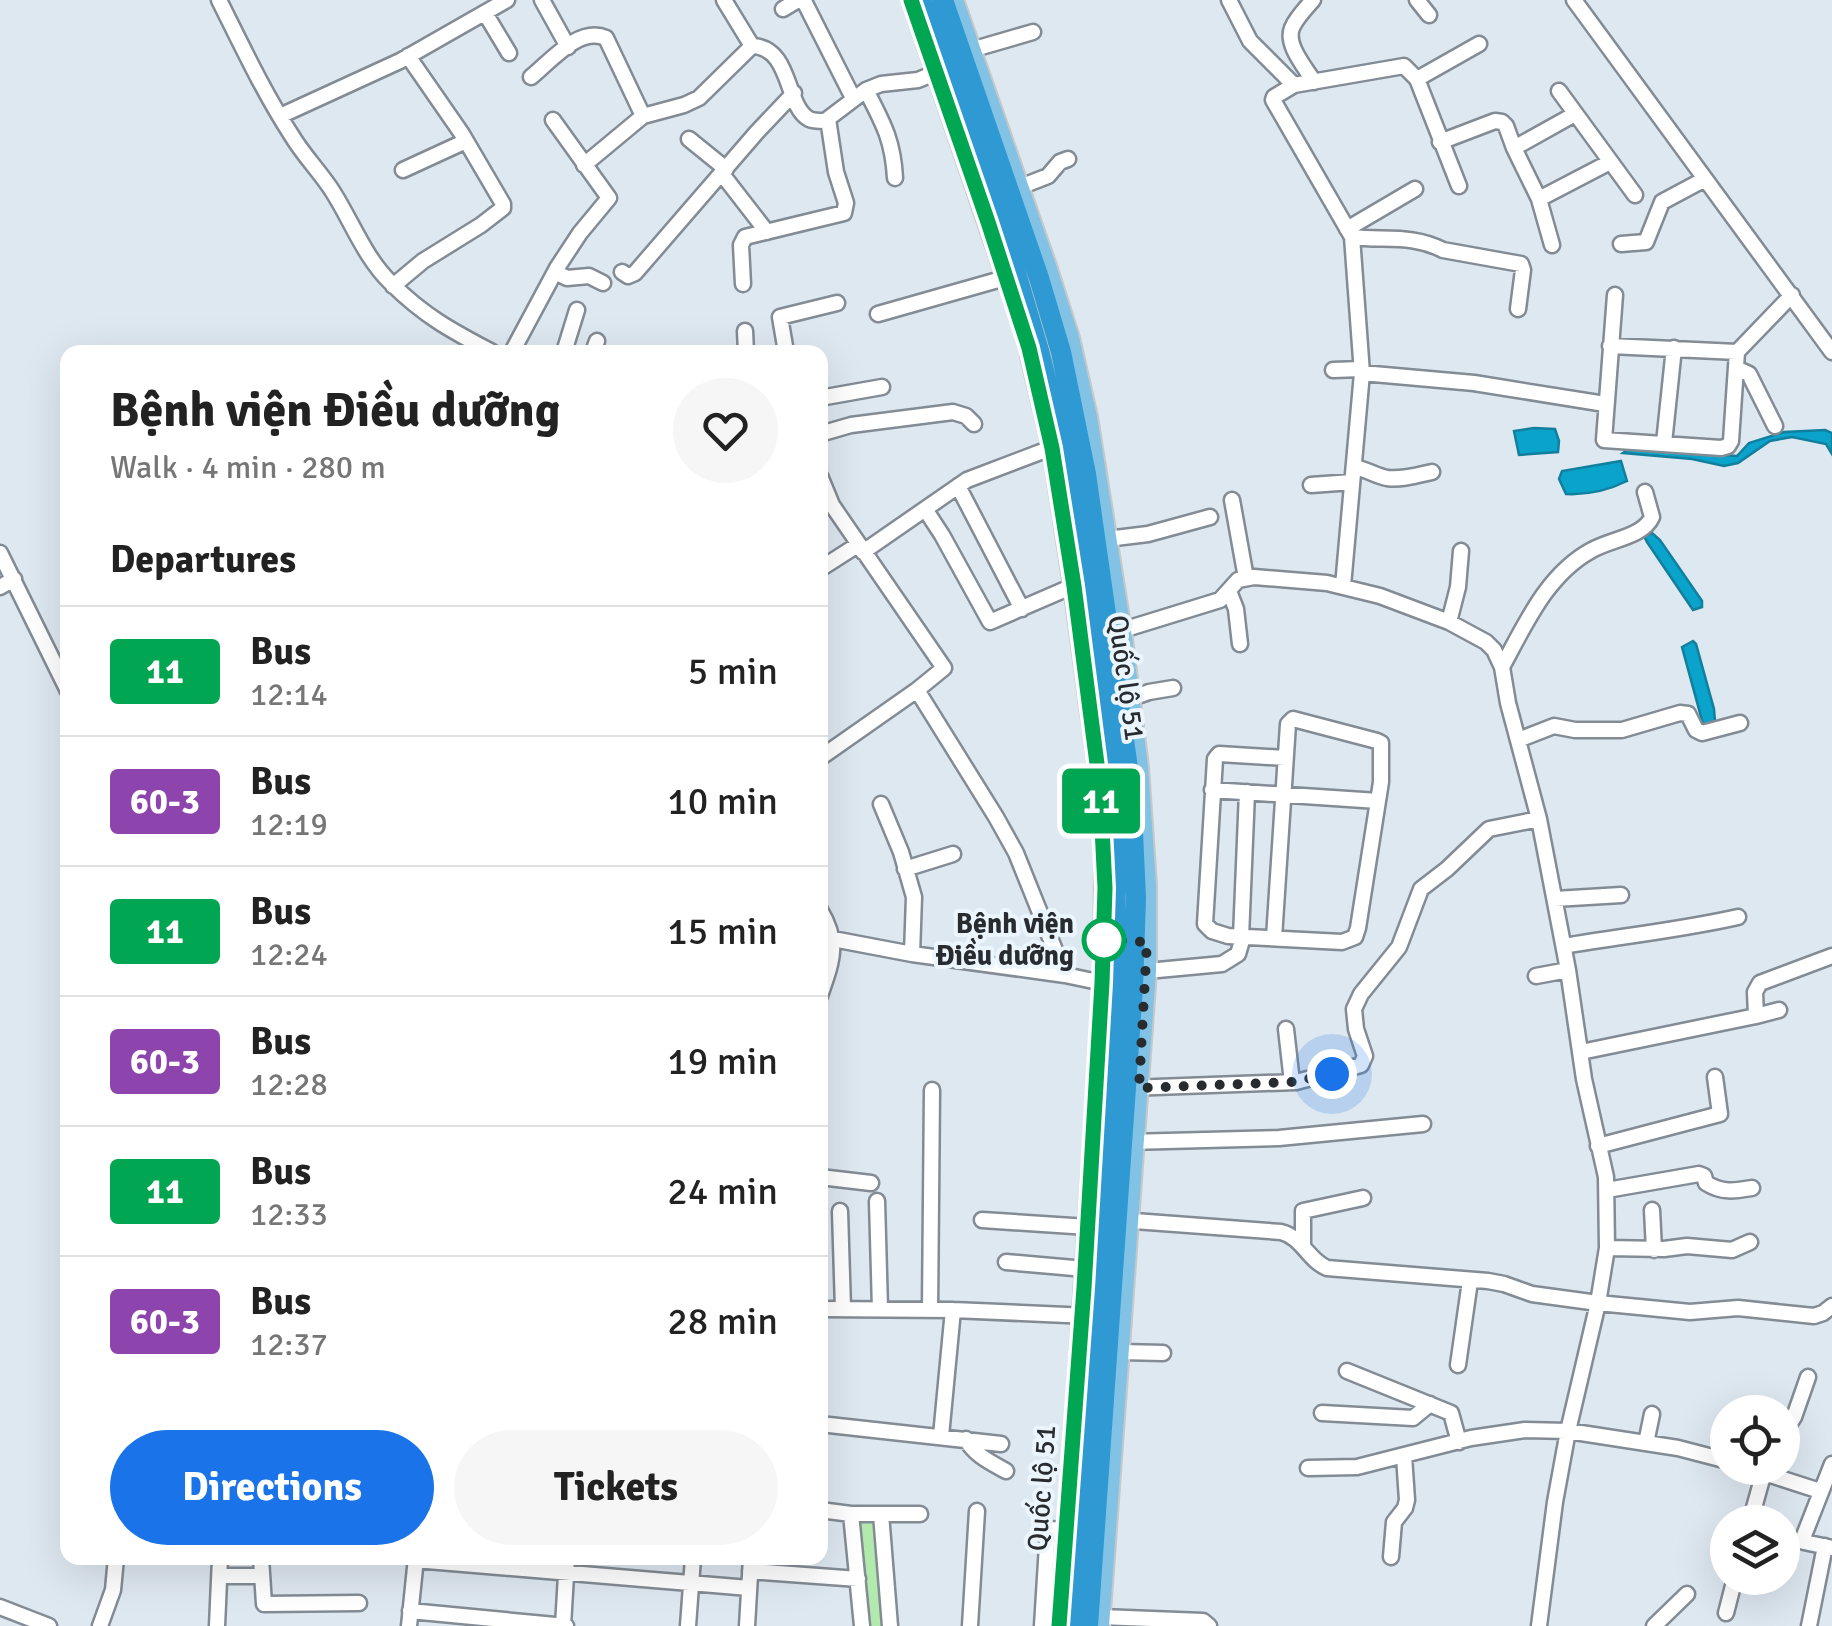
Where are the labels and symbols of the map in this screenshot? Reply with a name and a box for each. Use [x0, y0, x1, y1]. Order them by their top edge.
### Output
street label: Quốc lộ 51 [1100, 613, 1152, 743]
line badge: 11 [1056, 768, 1146, 834]
place label: Bệnh viện Điều dưỡng [935, 907, 1074, 973]
marker: Bệnh viện Điều dưỡng [1083, 919, 1125, 961]
your location [1307, 1049, 1357, 1099]
street label: Quốc lộ 51 [1021, 1424, 1063, 1552]

